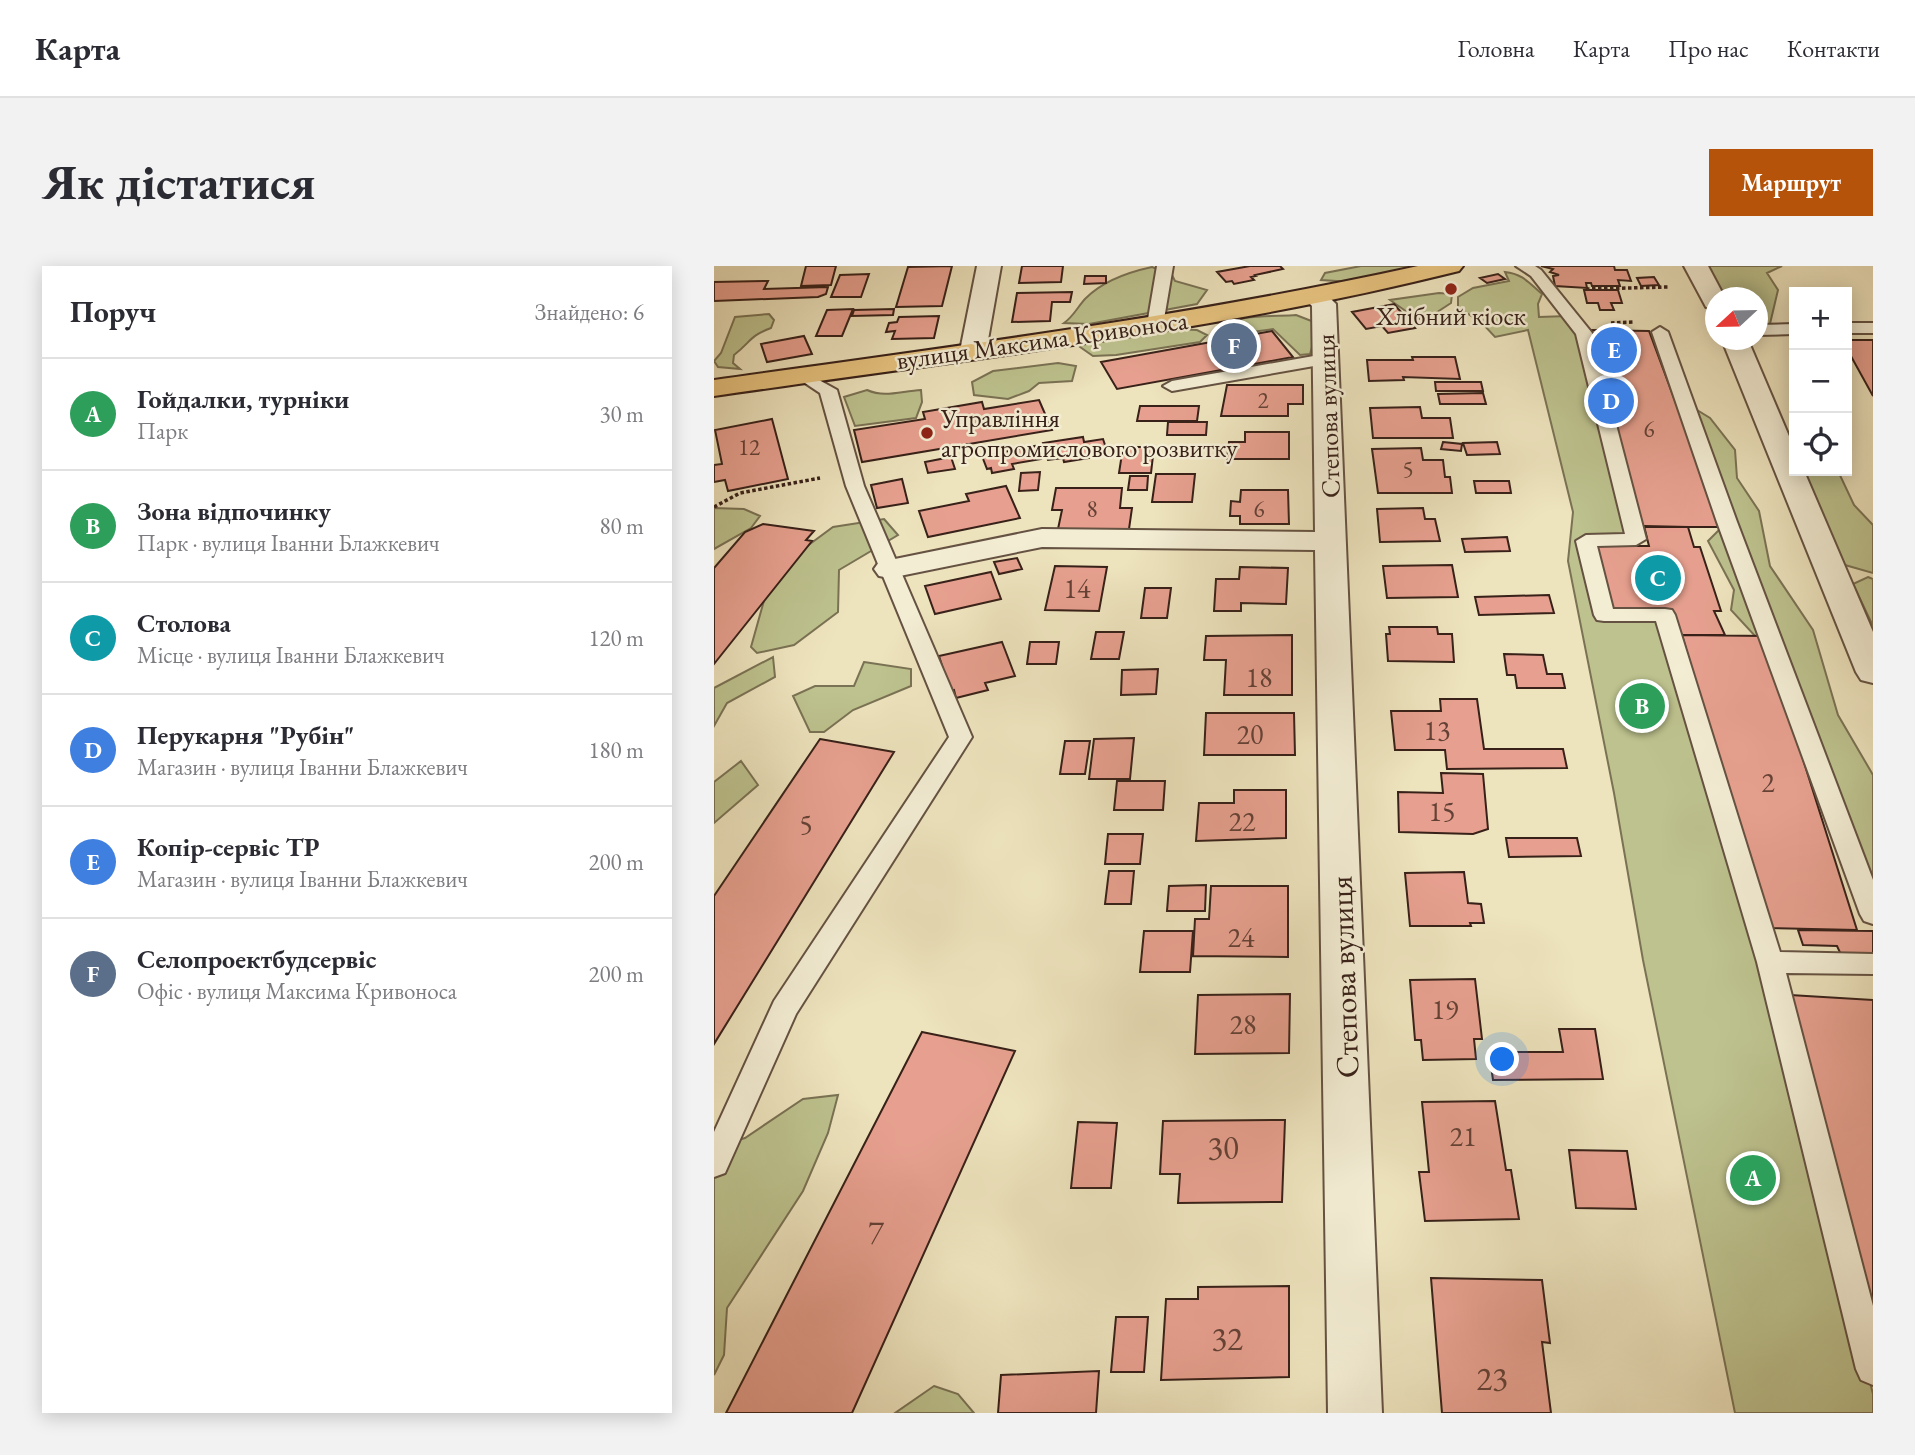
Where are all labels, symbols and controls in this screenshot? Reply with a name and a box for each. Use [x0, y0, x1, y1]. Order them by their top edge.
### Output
text: Карта [35, 27, 120, 70]
text: Головна [1457, 33, 1535, 64]
text: Карта [1573, 33, 1630, 64]
text: Про нас [1668, 33, 1749, 64]
text: Контакти [1787, 33, 1880, 64]
button: Маршрут [1709, 149, 1873, 216]
text: Як дістатися [42, 150, 316, 214]
marker: Хлібний кіоск [1443, 281, 1459, 297]
north arrow [1705, 287, 1768, 350]
map controls [1789, 287, 1852, 476]
button: + [1789, 287, 1852, 350]
text: Поруч [70, 292, 156, 331]
text: Знайдено: 6 [535, 297, 644, 327]
place label: Хлібний кіоск [1375, 299, 1527, 333]
street label: вулиця Максима Кривоноса [894, 303, 1191, 377]
pin: F [1211, 320, 1257, 372]
pin: E [1591, 324, 1637, 376]
street label: Степова вулиця [1308, 333, 1348, 499]
button: − [1789, 350, 1852, 413]
pin: D [1588, 375, 1634, 427]
text: Гойдалки, турніки [137, 382, 349, 416]
house number: 2 [1257, 385, 1269, 415]
text: A [85, 399, 101, 429]
text: 30 m [599, 399, 644, 429]
place label: Управління агропромислового розвитку [940, 401, 1238, 465]
button: locate [1789, 413, 1852, 476]
house number: 6 [1643, 414, 1655, 444]
text: Парк [137, 416, 188, 446]
marker: Управління агропромислового розвитку [919, 425, 935, 441]
house number: 12 [738, 432, 760, 462]
house number: 5 [1402, 454, 1414, 484]
text: Зона відпочинку [137, 494, 331, 528]
house number: 8 [1086, 494, 1098, 524]
house number: 6 [1253, 494, 1265, 524]
text: B [86, 511, 100, 541]
text: 80 m [599, 511, 644, 541]
text: Парк · вулиця Іванни Блажкевич [137, 528, 439, 558]
pin: C [1635, 552, 1681, 604]
house number: 14 [1064, 570, 1091, 606]
text: Столова [137, 606, 231, 640]
text: C [85, 623, 101, 653]
text: 120 m [588, 623, 644, 653]
text: Місце · вулиця Іванни Блажкевич [137, 640, 444, 670]
house number: 18 [1246, 659, 1272, 695]
pin: B [1619, 680, 1665, 732]
house number: 13 [1424, 712, 1450, 748]
house number: 20 [1237, 716, 1263, 752]
text: Перукарня "Рубін" [137, 718, 354, 752]
text: D [84, 735, 102, 765]
text: 180 m [588, 735, 644, 765]
text: Магазин · вулиця Іванни Блажкевич [137, 752, 468, 782]
house number: 2 [1761, 764, 1775, 800]
house number: 15 [1429, 793, 1455, 829]
house number: 22 [1229, 803, 1256, 839]
house number: 5 [799, 806, 813, 842]
text: Копір-сервіс ТР [137, 830, 319, 864]
text: E [86, 847, 100, 877]
text: 200 m [588, 847, 644, 877]
text: Магазин · вулиця Іванни Блажкевич [137, 864, 468, 894]
street label: Степова вулиця [1319, 875, 1369, 1079]
house number: 24 [1228, 919, 1255, 955]
text: Селопроектбудсервіс [137, 942, 376, 976]
text: F [87, 959, 99, 989]
text: 200 m [588, 959, 644, 989]
text: Офіс · вулиця Максима Кривоноса [137, 976, 457, 1006]
house number: 19 [1432, 991, 1458, 1027]
house number: 28 [1230, 1006, 1256, 1042]
your location [1485, 1042, 1519, 1076]
house number: 21 [1450, 1118, 1476, 1154]
house number: 30 [1207, 1126, 1239, 1169]
pin: A [1730, 1152, 1776, 1204]
house number: 7 [868, 1211, 884, 1254]
house number: 32 [1211, 1317, 1243, 1360]
house number: 23 [1476, 1357, 1508, 1400]

